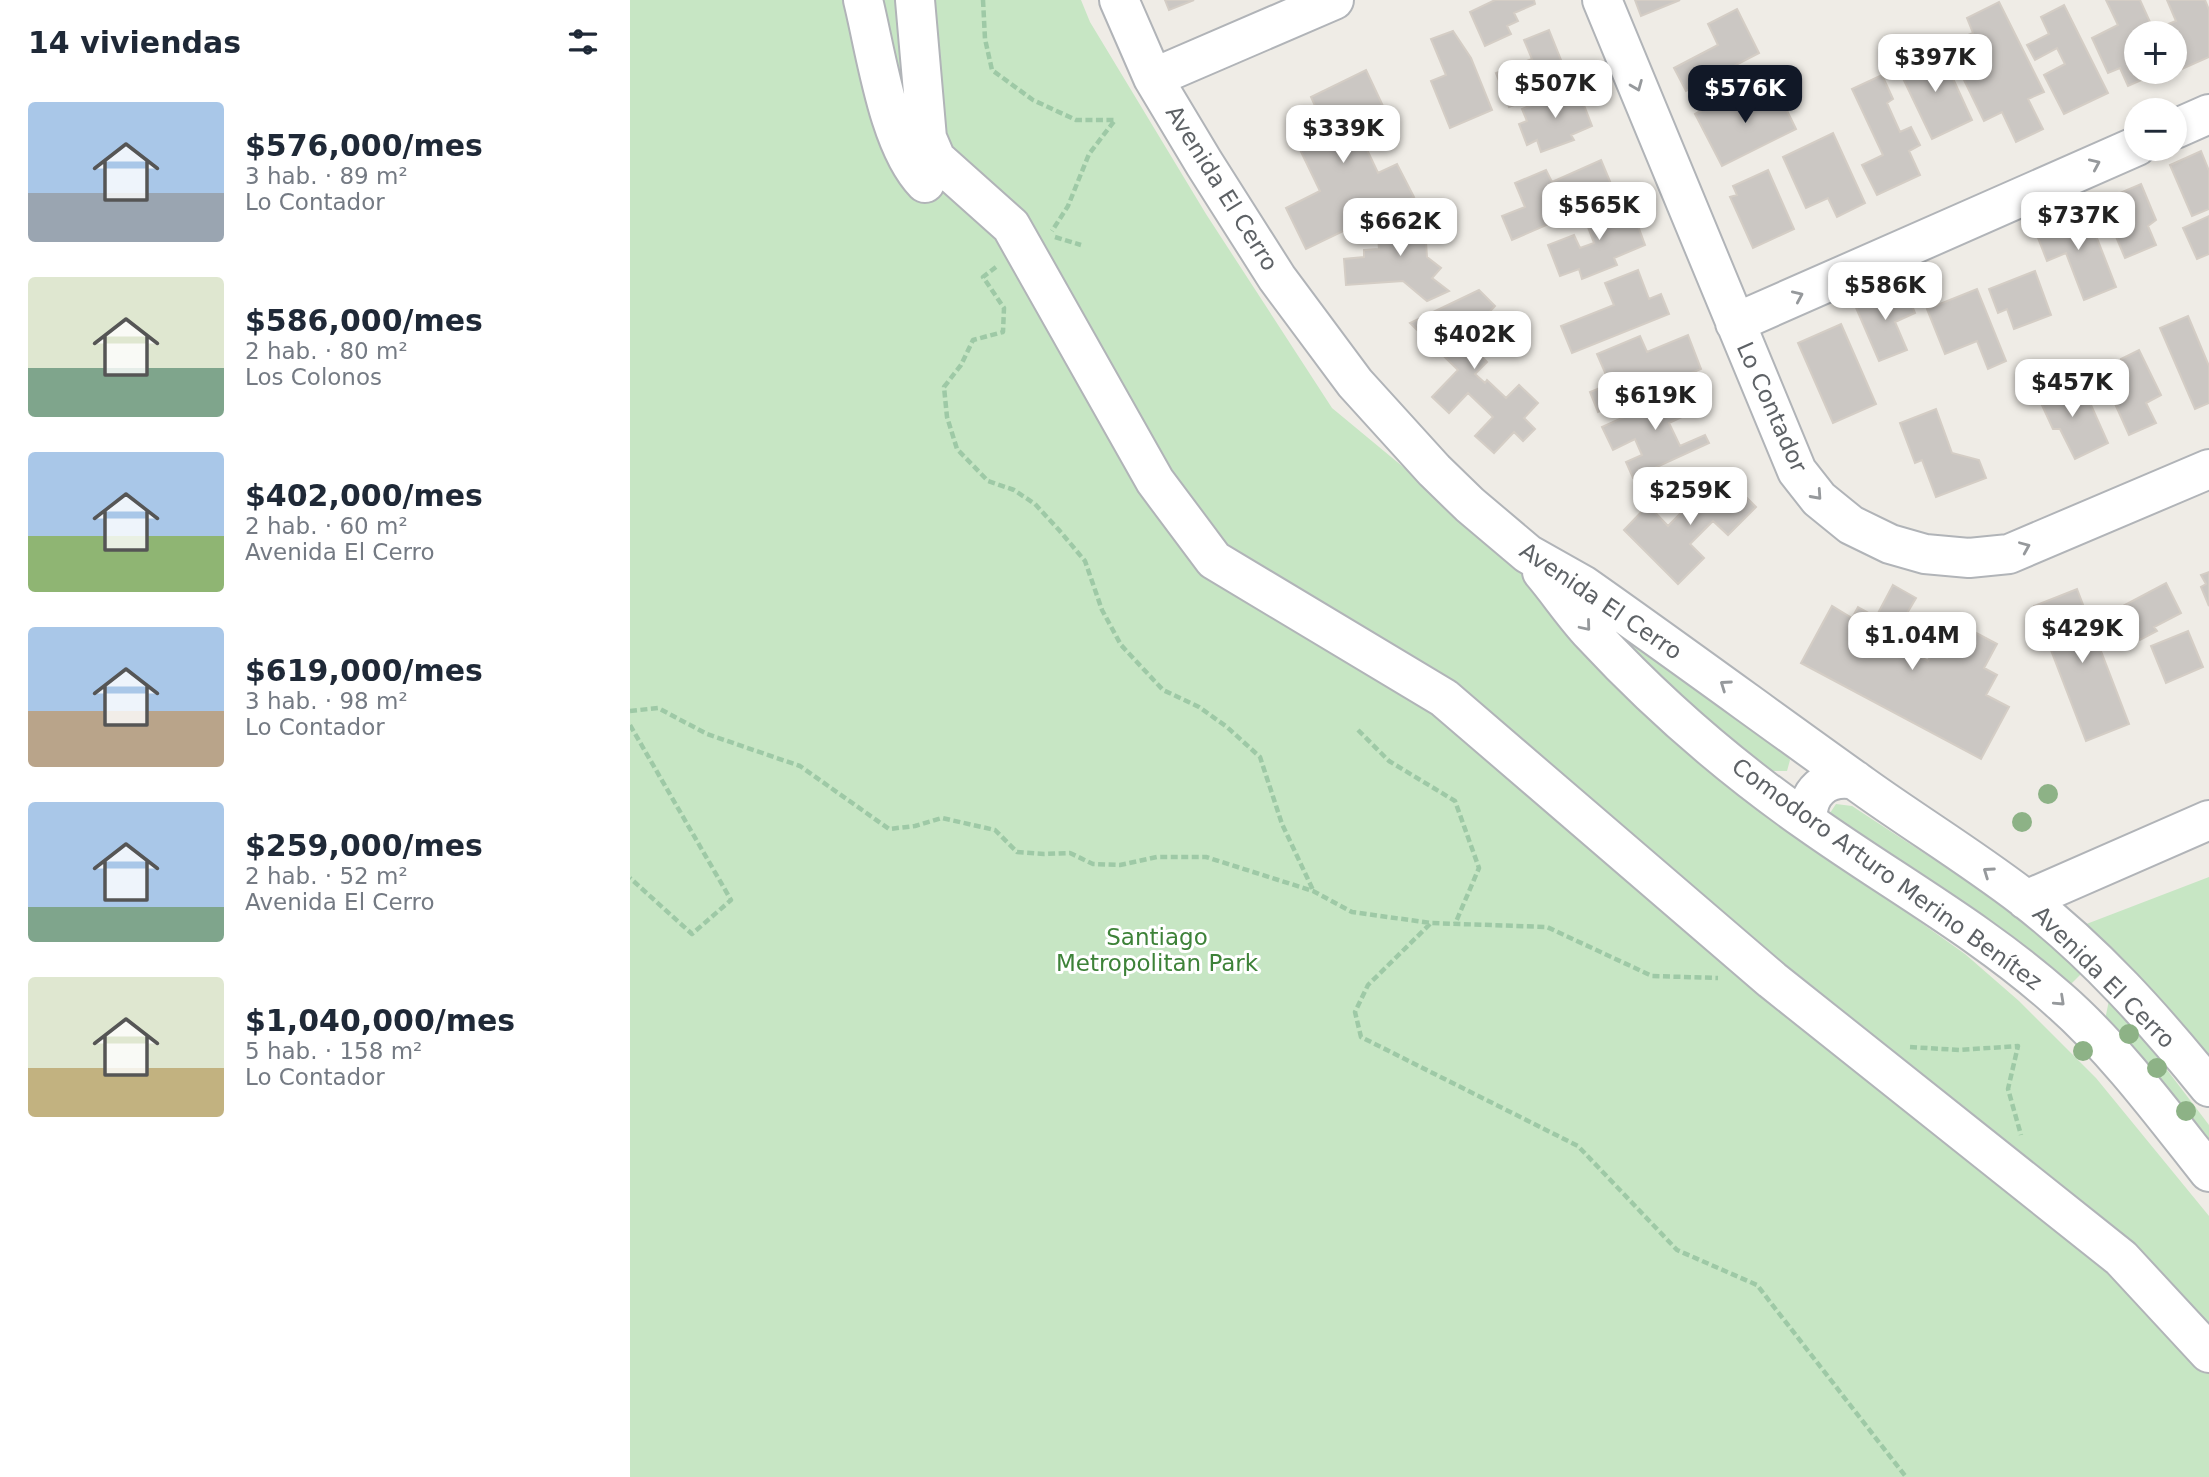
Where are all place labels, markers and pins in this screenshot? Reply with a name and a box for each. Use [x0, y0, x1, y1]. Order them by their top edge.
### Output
pin: $397K [1886, 34, 1984, 94]
pin: $507K [1506, 60, 1604, 120]
pin: $576K [1696, 66, 1794, 125]
pin: $339K [1294, 106, 1392, 165]
pin: $565K [1550, 182, 1648, 242]
pin: $737K [2029, 192, 2127, 252]
pin: $662K [1351, 198, 1449, 258]
pin: $586K [1836, 262, 1934, 322]
pin: $402K [1425, 312, 1523, 371]
pin: $457K [2023, 360, 2121, 419]
pin: $619K [1606, 372, 1704, 432]
pin: $259K [1641, 468, 1739, 527]
pin: $429K [2033, 606, 2131, 665]
pin: $1.04M [1855, 612, 1969, 672]

